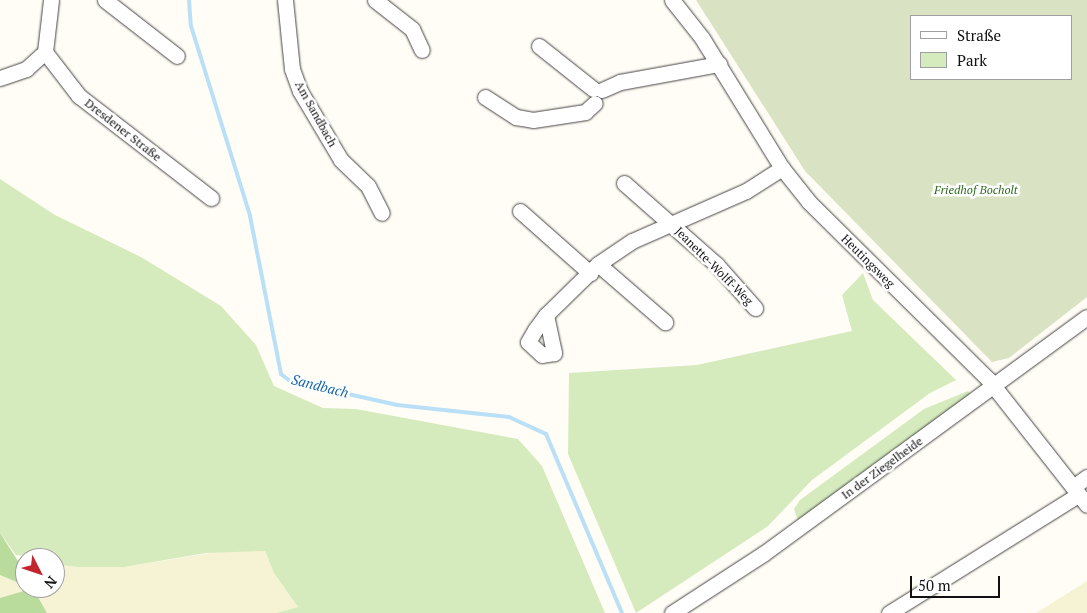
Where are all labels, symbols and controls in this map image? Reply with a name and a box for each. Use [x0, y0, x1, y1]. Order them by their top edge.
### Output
legend [910, 15, 1072, 80]
text: Straße [957, 25, 1001, 45]
text: Park [957, 50, 987, 70]
street label: Am Sandbach [292, 79, 340, 149]
street label: Dresdener Straße [82, 96, 164, 164]
park label: Friedhof Bocholt [934, 183, 1018, 197]
street label: Jeanette-Wolff-Weg [672, 224, 756, 308]
street label: Heutingsweg [838, 231, 898, 291]
water label: Sandbach [290, 371, 350, 401]
street label: In der Ziegelheide [839, 434, 925, 502]
north arrow [15, 548, 65, 598]
scale bar [912, 566, 1002, 598]
text: N [40, 572, 62, 593]
text: 50 m [918, 575, 951, 595]

